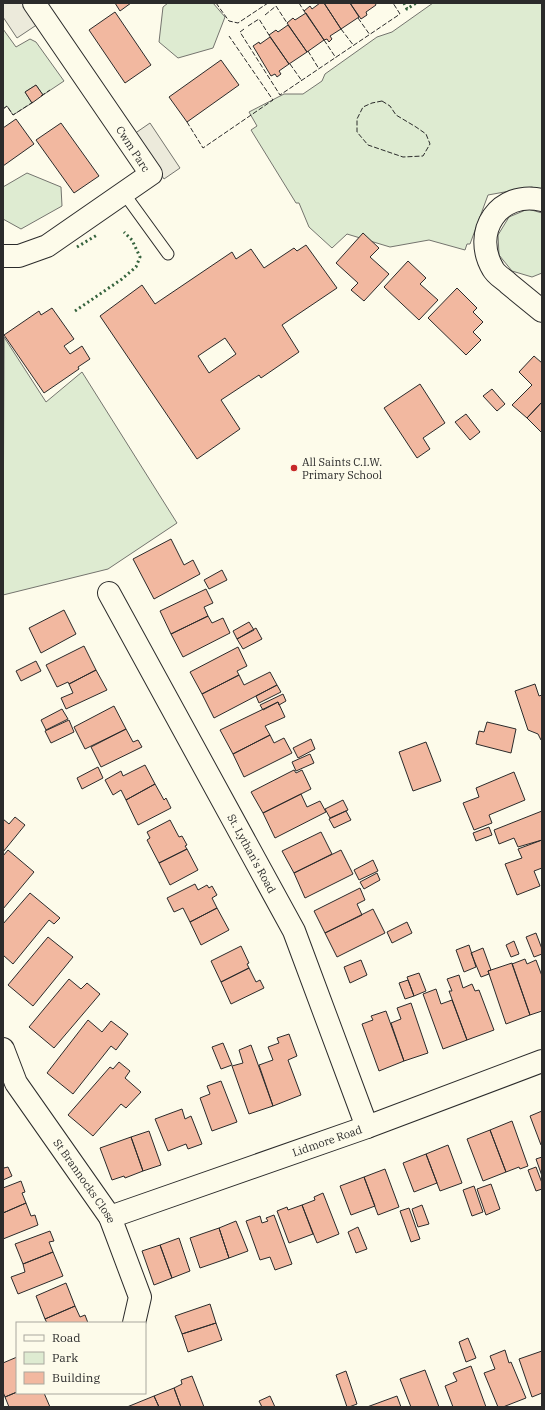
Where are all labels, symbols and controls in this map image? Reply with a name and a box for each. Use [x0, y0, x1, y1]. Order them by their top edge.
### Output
street label: Cwm Parc [113, 123, 153, 175]
place label: All Saints C.I.W. Primary School [302, 455, 382, 482]
marker: All Saints C.I.W. Primary School [289, 463, 299, 473]
street label: St. Lythan's Road [224, 811, 279, 896]
street label: Lidmore Road [290, 1122, 364, 1160]
street label: St Brannocks Close [50, 1136, 119, 1225]
legend [16, 1322, 146, 1394]
text: Road [52, 1330, 81, 1345]
text: Park [52, 1350, 78, 1365]
text: Building [52, 1370, 100, 1385]

